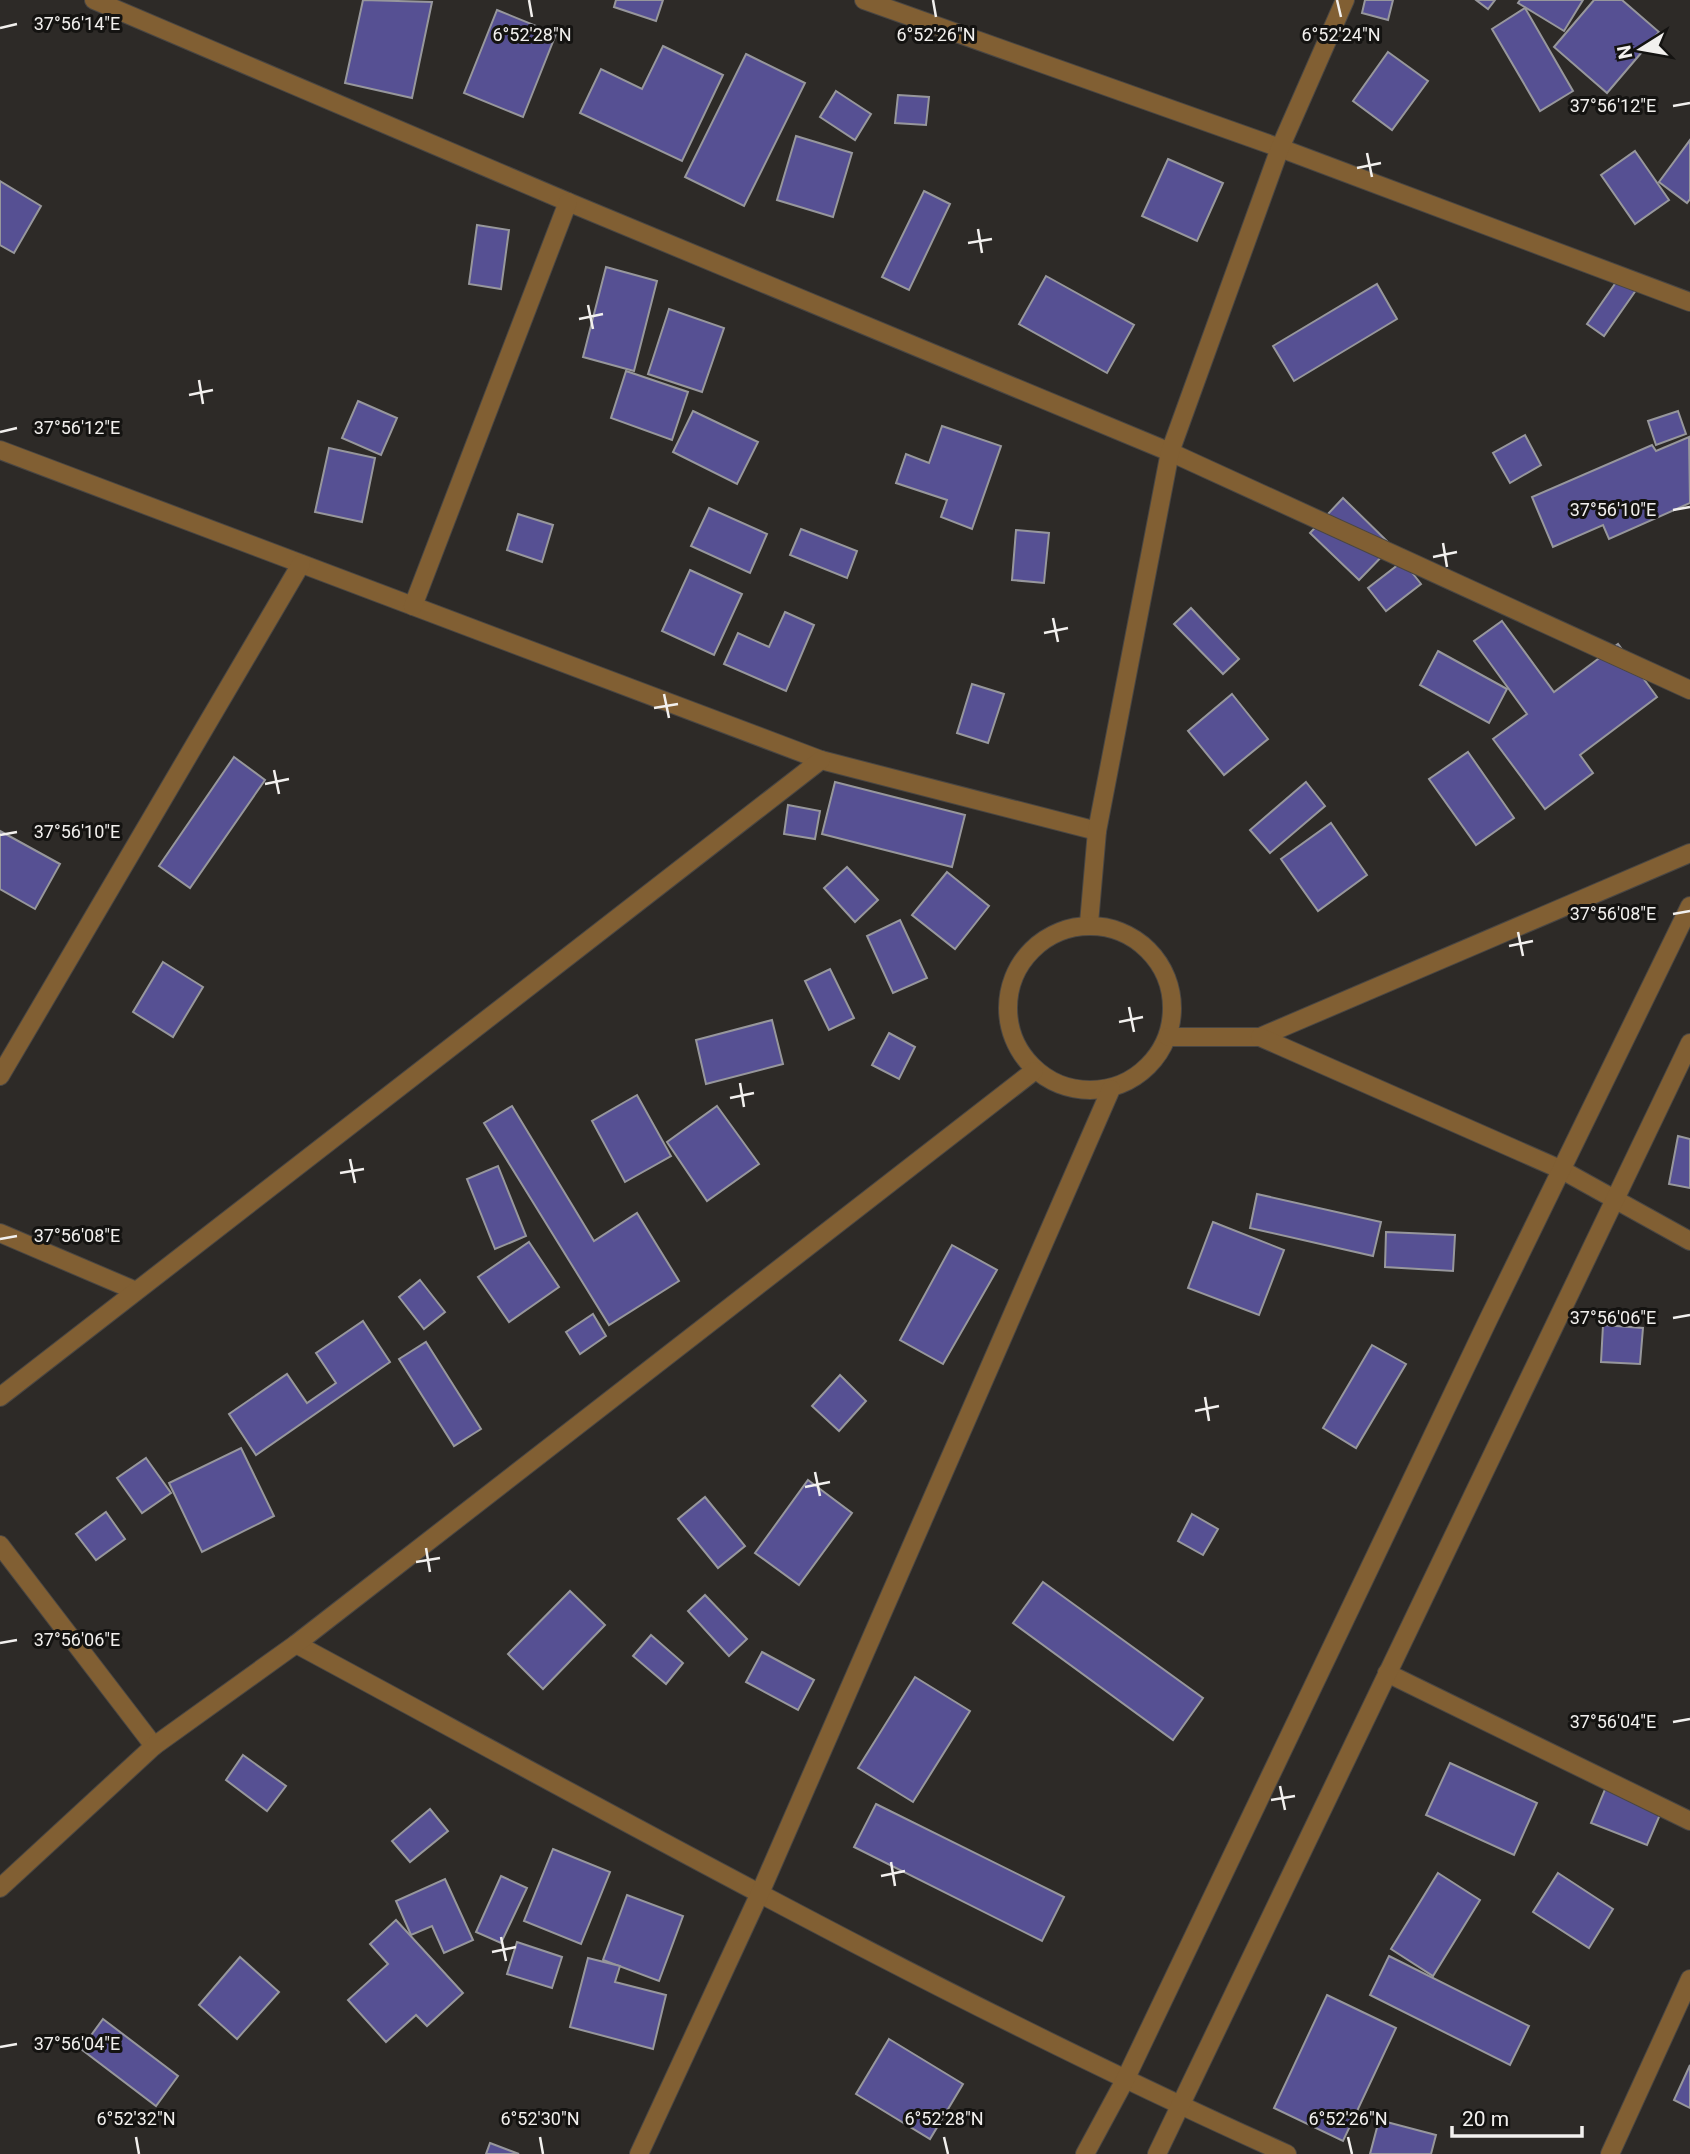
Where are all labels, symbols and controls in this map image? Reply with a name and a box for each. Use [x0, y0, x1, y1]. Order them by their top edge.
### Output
text: 37°56'14"E [34, 13, 120, 34]
north arrow [1606, 14, 1676, 84]
text: 6°52'28"N [492, 24, 572, 45]
text: 6°52'26"N [896, 24, 976, 45]
text: 6°52'24"N [1301, 24, 1381, 45]
text: N [1612, 43, 1637, 61]
text: 37°56'12"E [1570, 95, 1656, 116]
text: 37°56'12"E [34, 417, 120, 438]
text: 37°56'10"E [1570, 499, 1656, 520]
text: 37°56'10"E [34, 821, 120, 842]
text: 37°56'08"E [1570, 903, 1656, 924]
text: 37°56'08"E [34, 1225, 120, 1246]
text: 37°56'06"E [1570, 1307, 1656, 1328]
text: 37°56'06"E [34, 1629, 120, 1650]
text: 37°56'04"E [1570, 1711, 1656, 1732]
text: 37°56'04"E [34, 2033, 120, 2054]
scale bar [1452, 2094, 1582, 2138]
text: 20 m [1462, 2107, 1509, 2131]
text: 6°52'32"N [96, 2108, 176, 2129]
text: 6°52'30"N [500, 2108, 580, 2129]
text: 6°52'28"N [904, 2108, 984, 2129]
text: 6°52'26"N [1308, 2108, 1388, 2129]

